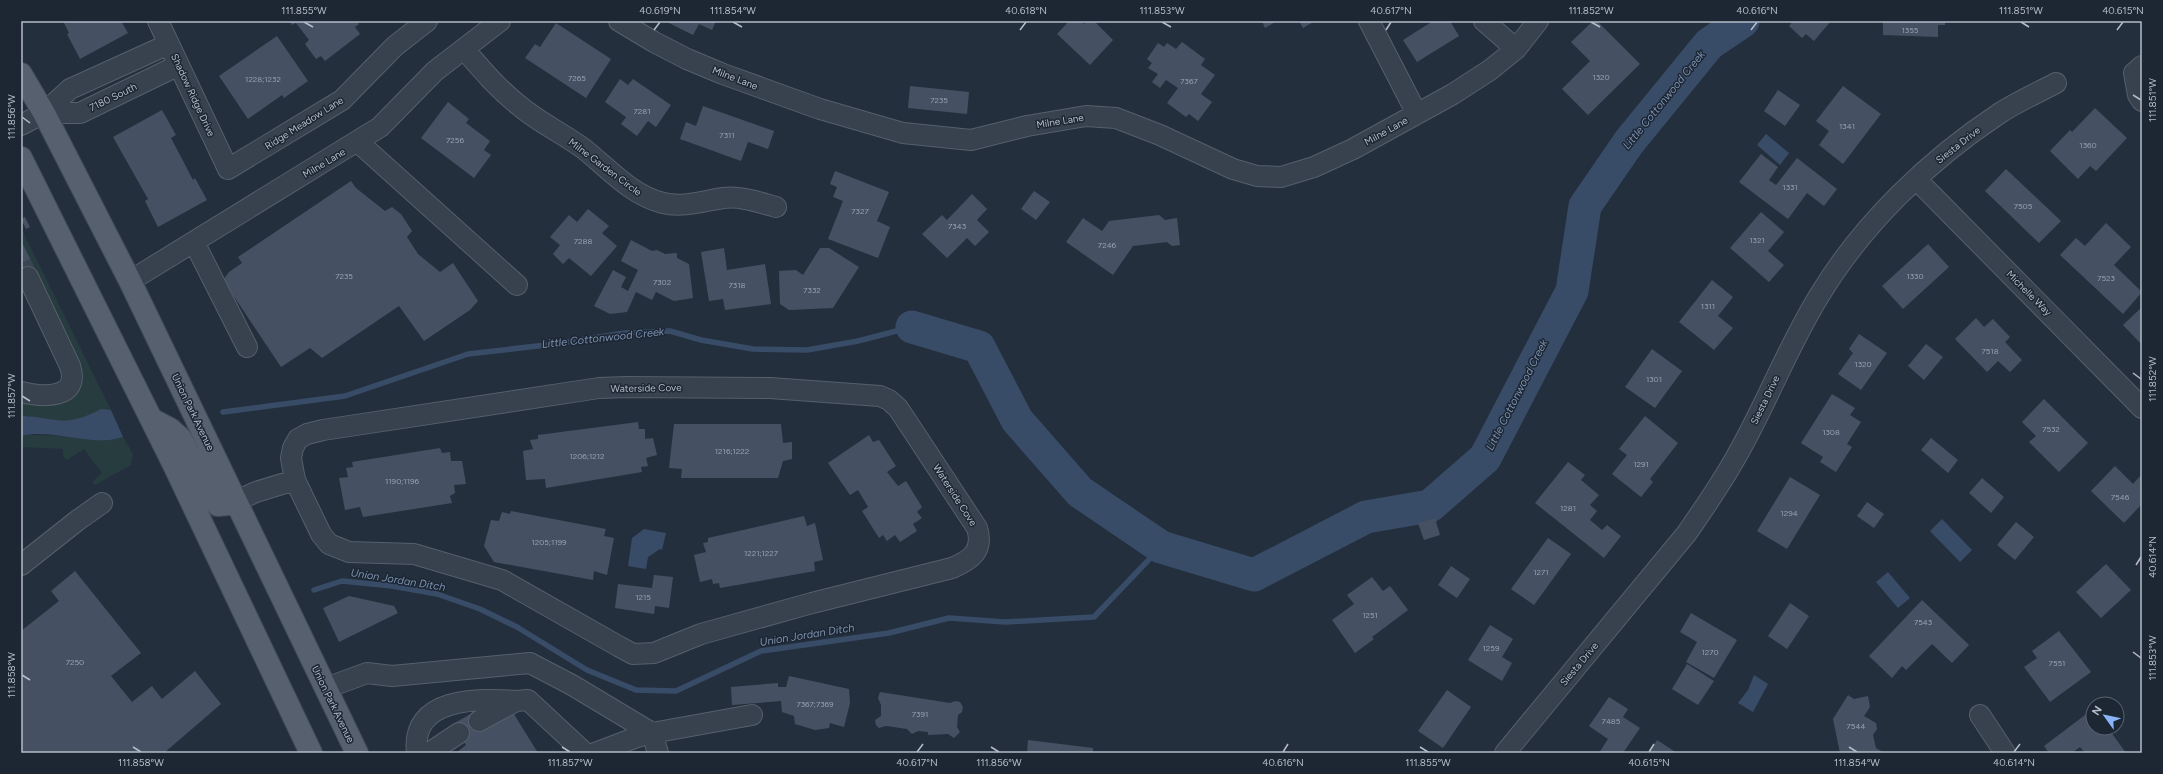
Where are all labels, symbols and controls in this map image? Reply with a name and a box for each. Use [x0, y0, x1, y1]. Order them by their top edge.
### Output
text: 111.855°W [281, 4, 327, 17]
text: 40.619°N [639, 4, 681, 17]
text: 111.854°W [710, 4, 756, 17]
text: 40.618°N [1005, 4, 1047, 17]
text: 111.853°W [1139, 4, 1185, 17]
text: 40.617°N [1370, 4, 1412, 17]
text: 111.852°W [1568, 4, 1614, 17]
text: 40.616°N [1736, 4, 1778, 17]
text: 111.851°W [1999, 4, 2043, 17]
text: 40.615°N [2102, 4, 2144, 17]
house number: 1355 [1902, 25, 1919, 35]
water label: Little Cottonwood Creek [1620, 48, 1708, 152]
street label: Shadow Ridge Drive [168, 51, 218, 139]
street label: Milne Lane [710, 63, 760, 93]
house number: 1320 [1592, 72, 1610, 82]
house number: 7265 [568, 73, 586, 83]
house number: 1228;1232 [245, 74, 281, 84]
house number: 7367 [1180, 76, 1198, 86]
text: 111.851°W [2146, 78, 2159, 122]
street label: 7180 South [87, 80, 139, 114]
street label: Ridge Meadow Lane [262, 93, 346, 152]
text: 111.856°W [5, 94, 18, 140]
house number: 7235 [930, 95, 948, 105]
house number: 7281 [634, 106, 650, 116]
street label: Milne Lane [1035, 111, 1085, 131]
street label: Milne Lane [1362, 113, 1411, 148]
house number: 1341 [1839, 121, 1855, 131]
street label: Siesta Drive [1933, 123, 1983, 166]
house number: 7311 [719, 130, 735, 140]
house number: 7256 [446, 135, 464, 145]
street label: Milne Garden Circle [566, 135, 644, 199]
house number: 1360 [2079, 140, 2097, 150]
street label: Milne Lane [300, 145, 348, 181]
house number: 1331 [1782, 182, 1798, 192]
house number: 7505 [2014, 201, 2033, 211]
house number: 7327 [851, 206, 869, 216]
house number: 7343 [948, 221, 966, 231]
house number: 1321 [1749, 235, 1765, 245]
house number: 7288 [574, 236, 592, 246]
house number: 7246 [1098, 240, 1117, 250]
street label: Michelle Way [2004, 268, 2055, 319]
house number: 7235 [335, 271, 353, 281]
house number: 1330 [1906, 271, 1924, 281]
house number: 7523 [2097, 273, 2115, 283]
house number: 7302 [653, 277, 671, 287]
house number: 7318 [729, 280, 746, 290]
house number: 7332 [803, 285, 821, 295]
house number: 1311 [1701, 301, 1715, 311]
water label: Little Cottonwood Creek [541, 325, 665, 351]
water label: Little Cottonwood Creek [1483, 337, 1551, 453]
house number: 7518 [1981, 346, 1999, 356]
text: 111.852°W [2146, 356, 2159, 402]
house number: 1320 [1854, 359, 1872, 369]
street label: Union Park Avenue [169, 371, 218, 453]
text: 111.857°W [5, 373, 18, 419]
street label: Siesta Drive [1748, 373, 1783, 427]
house number: 1301 [1646, 374, 1662, 384]
street label: Waterside Cove [610, 381, 682, 395]
house number: 7532 [2042, 424, 2060, 434]
house number: 1308 [1822, 427, 1840, 437]
house number: 1216;1222 [715, 446, 749, 456]
house number: 1206;1212 [569, 451, 605, 461]
house number: 1291 [1633, 459, 1649, 469]
street label: Waterside Cove [930, 462, 980, 529]
house number: 1190;1196 [385, 476, 419, 486]
house number: 7546 [2111, 492, 2130, 502]
house number: 1281 [1560, 503, 1576, 513]
house number: 1294 [1780, 508, 1798, 518]
text: 40.614°N [2146, 536, 2159, 578]
house number: 1205;1199 [531, 537, 567, 547]
house number: 1221;1227 [744, 548, 779, 558]
water label: Union Jordan Ditch [350, 566, 446, 594]
house number: 1271 [1533, 567, 1549, 577]
house number: 1215 [635, 592, 651, 602]
house number: 1251 [1362, 610, 1378, 620]
house number: 7543 [1914, 617, 1932, 627]
water label: Union Jordan Ditch [759, 621, 855, 649]
text: 111.853°W [2146, 635, 2159, 681]
street label: Siesta Drive [1557, 639, 1601, 688]
house number: 1259 [1483, 643, 1500, 653]
house number: 1270 [1701, 647, 1719, 657]
text: 111.858°W [5, 652, 18, 698]
house number: 7250 [66, 657, 84, 667]
house number: 7551 [2049, 658, 2065, 668]
street label: Union Park Avenue [309, 663, 358, 745]
north arrow [2085, 696, 2125, 736]
house number: 7367;7369 [796, 699, 834, 709]
text: N [2089, 704, 2105, 718]
house number: 7391 [912, 709, 928, 719]
house number: 7485 [1602, 716, 1621, 726]
house number: 7544 [1847, 721, 1865, 731]
text: 111.858°W [118, 756, 164, 769]
text: 111.857°W [547, 756, 593, 769]
text: 40.617°N [896, 756, 938, 769]
text: 111.856°W [976, 756, 1022, 769]
text: 40.616°N [1262, 756, 1304, 769]
text: 111.855°W [1405, 756, 1451, 769]
text: 40.615°N [1628, 756, 1670, 769]
text: 111.854°W [1834, 756, 1880, 769]
text: 40.614°N [1993, 756, 2035, 769]

